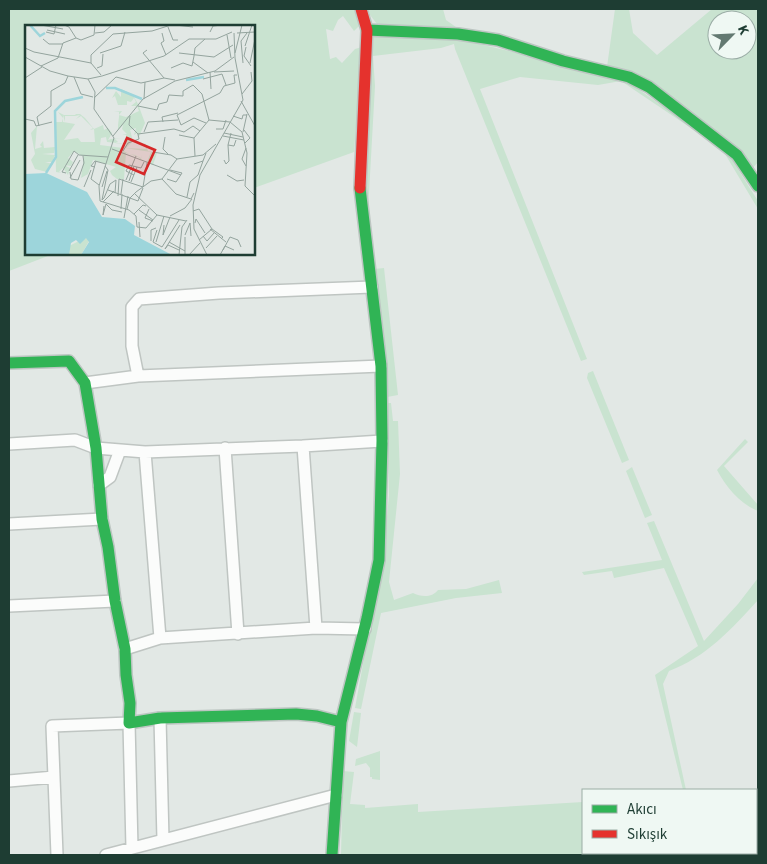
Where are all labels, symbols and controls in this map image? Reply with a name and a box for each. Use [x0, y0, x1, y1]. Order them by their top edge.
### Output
north arrow [707, 10, 757, 60]
text: K [732, 22, 754, 38]
inset map [25, 25, 255, 255]
legend [582, 789, 757, 854]
text: Akıcı [627, 799, 657, 820]
text: Sıkışık [627, 824, 668, 845]

